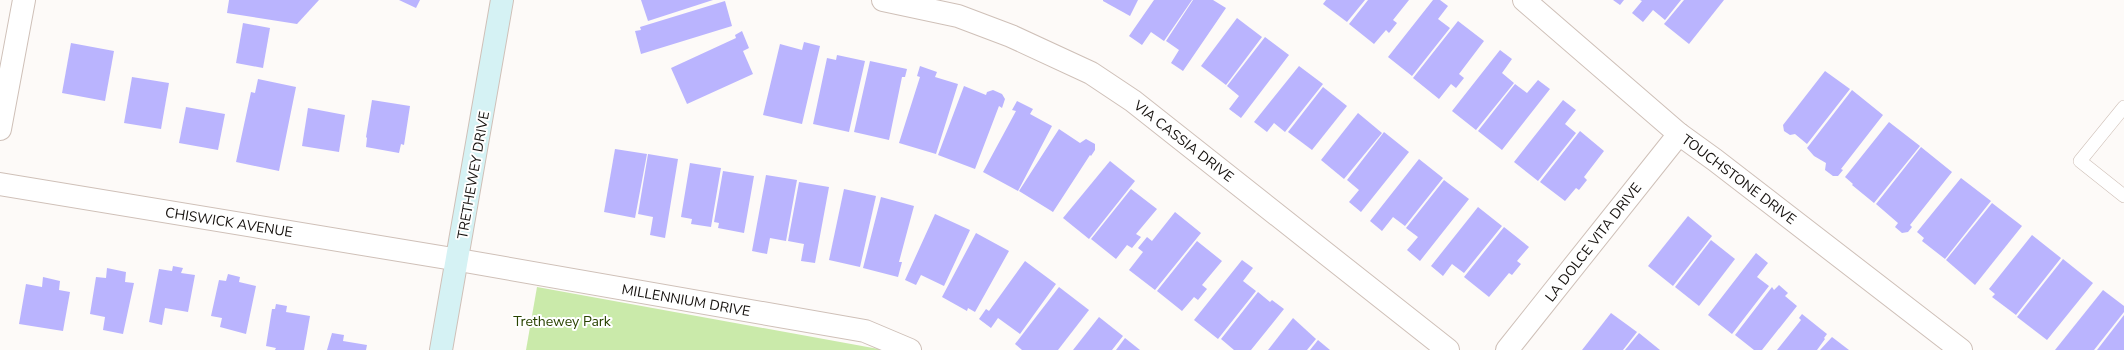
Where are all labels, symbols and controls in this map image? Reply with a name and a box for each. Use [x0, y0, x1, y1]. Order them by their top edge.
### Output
street label: VIA CASSIA DRIVE [1129, 96, 1238, 186]
street label: TRETHEWEY DRIVE [453, 110, 494, 241]
street label: TOUCHSTONE DRIVE [1677, 130, 1800, 229]
street label: LA DOLCE VITA DRIVE [1541, 179, 1646, 306]
street label: CHISWICK AVENUE [164, 203, 294, 242]
street label: MILLENNIUM DRIVE [620, 280, 752, 321]
park label: Trethewey Park [513, 312, 612, 331]

